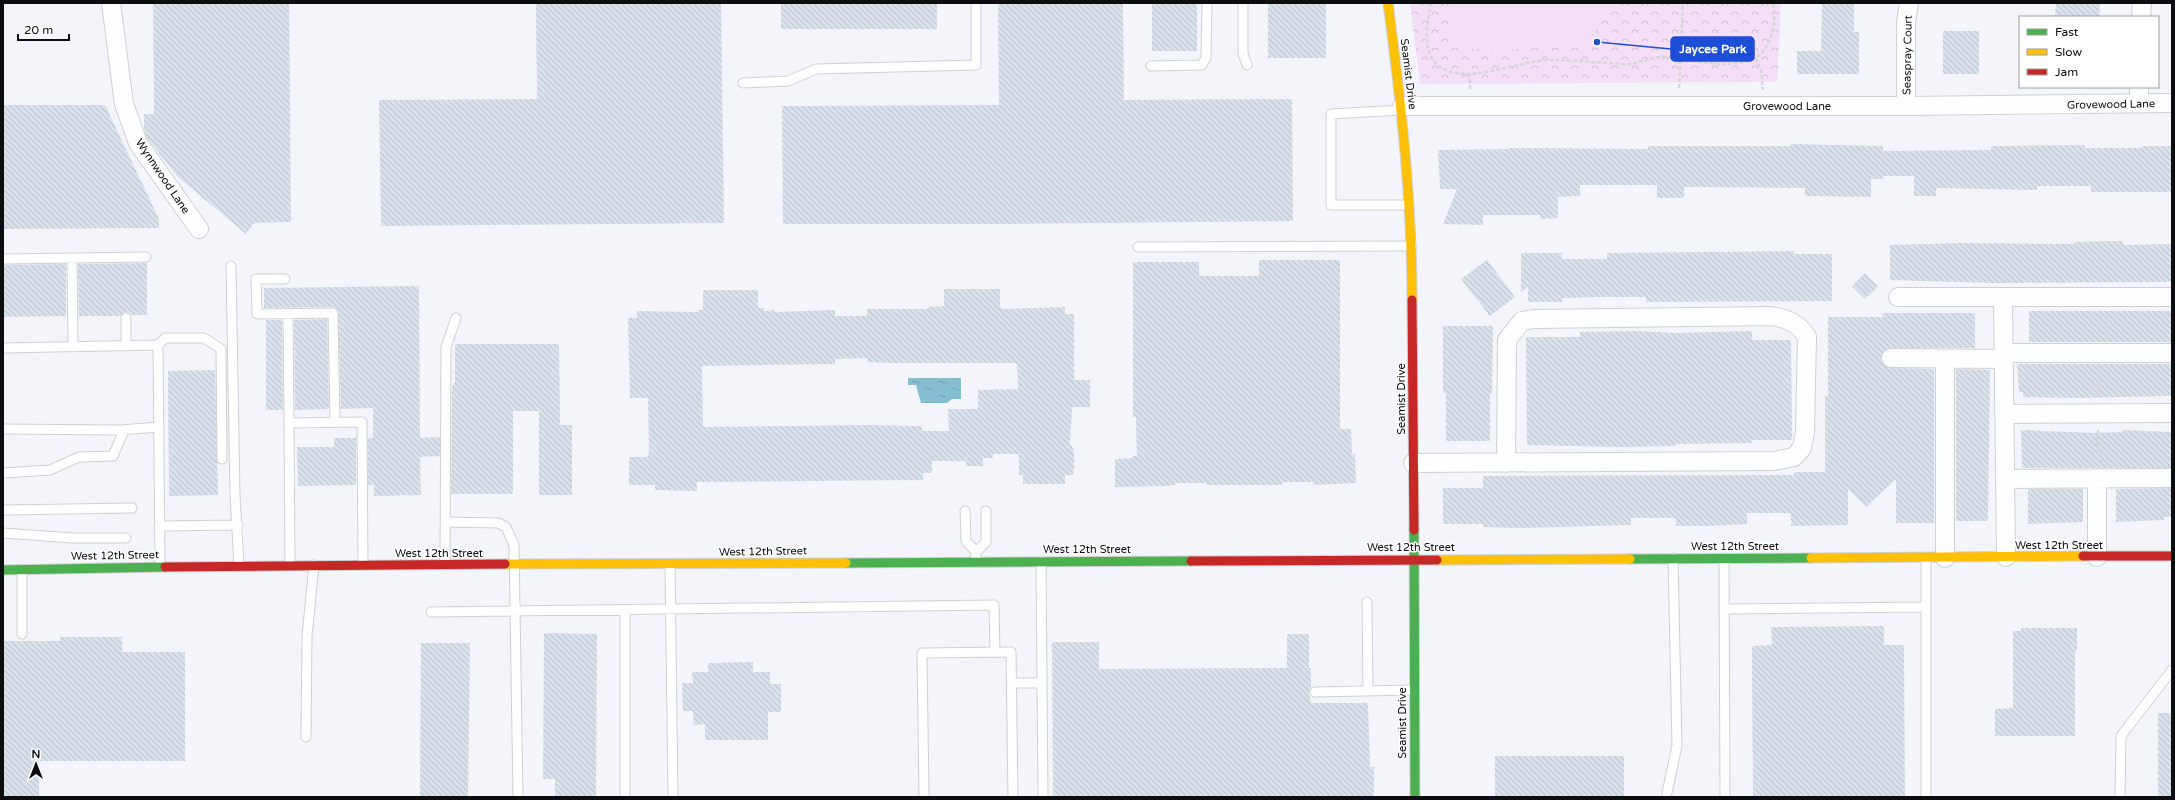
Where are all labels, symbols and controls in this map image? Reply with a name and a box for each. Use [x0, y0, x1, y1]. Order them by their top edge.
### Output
street label: Seaspray Court [1900, 15, 1915, 95]
scale bar [18, 16, 69, 42]
legend [2019, 16, 2159, 88]
text: 20 m [24, 23, 53, 37]
text: Fast [2055, 25, 2079, 39]
callout: Jaycee Park [1671, 37, 1754, 61]
street label: Seamist Drive [1398, 38, 1419, 110]
text: Jaycee Park [1678, 42, 1747, 57]
text: Slow [2055, 45, 2082, 59]
text: Jam [2055, 65, 2078, 79]
street label: Grovewood Lane [2067, 97, 2155, 112]
street label: Grovewood Lane [1743, 100, 1831, 113]
street label: Wynnwood Lane [133, 136, 192, 216]
street label: Seamist Drive [1395, 363, 1408, 435]
street label: West 12th Street [2015, 539, 2103, 552]
street label: West 12th Street [1691, 540, 1779, 553]
street label: West 12th Street [1367, 541, 1455, 554]
street label: West 12th Street [1043, 543, 1131, 556]
street label: West 12th Street [719, 544, 807, 559]
street label: West 12th Street [395, 547, 483, 560]
street label: West 12th Street [71, 548, 159, 563]
street label: Seamist Drive [1396, 687, 1409, 759]
north arrow [16, 744, 56, 784]
text: N [32, 748, 40, 761]

